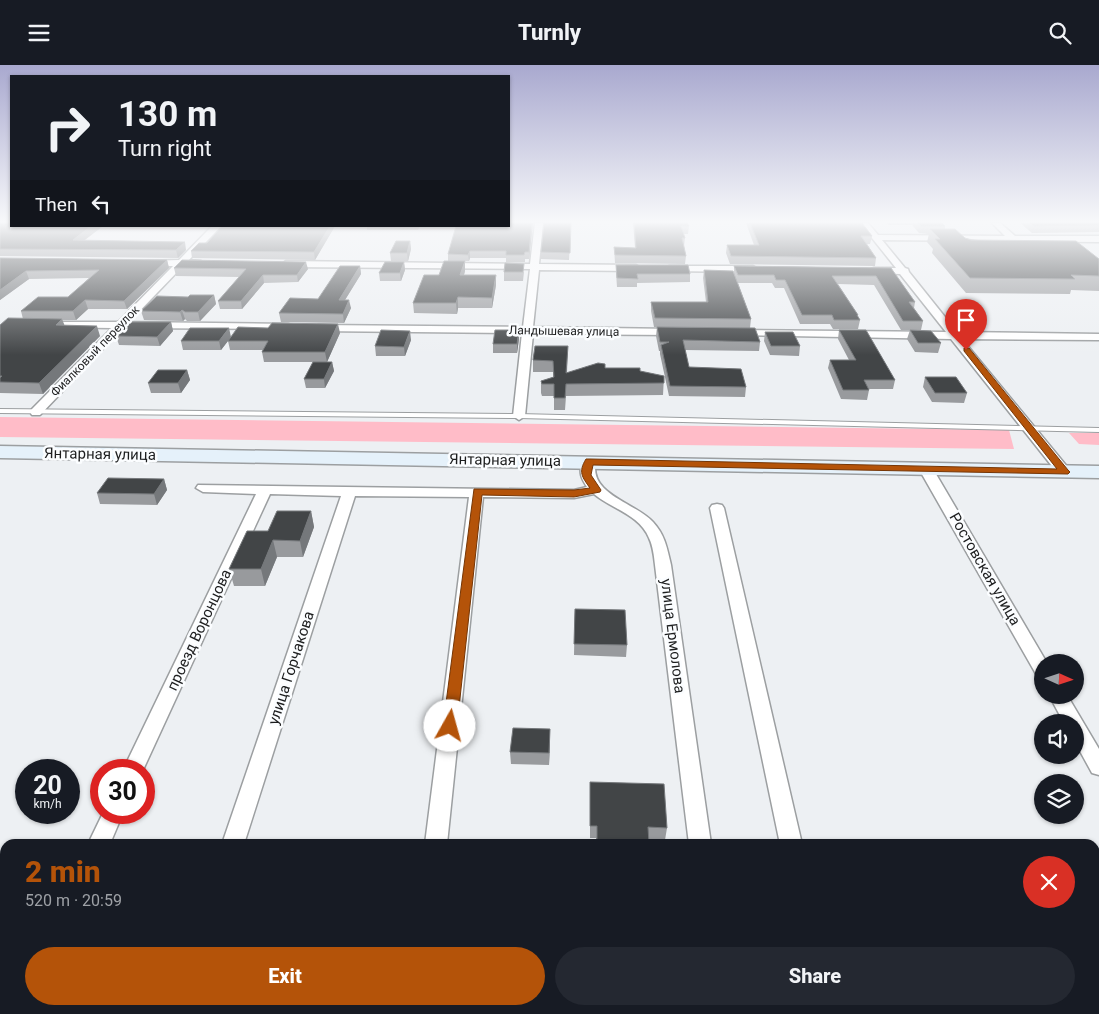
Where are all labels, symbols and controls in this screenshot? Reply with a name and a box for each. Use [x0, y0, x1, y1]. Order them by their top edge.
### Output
icon: menu [25, 19, 53, 47]
icon: search [1046, 19, 1074, 47]
text: Turnly [518, 20, 581, 45]
text: 130 m [118, 94, 217, 135]
icon: right [35, 95, 100, 160]
text: Turn right [118, 136, 212, 161]
icon: left [87, 190, 115, 218]
text: Then [35, 193, 77, 216]
pin [945, 299, 987, 350]
street label: Фиалковый переулок [48, 302, 142, 399]
icon: arrive [952, 306, 980, 334]
street label: Ландышевая улица [509, 323, 619, 339]
street label: Янтарная улица [44, 444, 156, 464]
street label: Янтарная улица [449, 450, 561, 470]
street label: Ростовская улица [945, 509, 1025, 629]
street label: проезд Воронцова [163, 567, 235, 693]
street label: улица Ермолова [657, 578, 689, 694]
street label: улица Горчакова [264, 609, 318, 727]
north arrow [1034, 654, 1084, 704]
map controls [1034, 654, 1084, 824]
position arrow [423, 699, 475, 751]
button: sound [1034, 714, 1084, 764]
speed limit sign: 30 [90, 759, 155, 824]
text: 20 [33, 771, 62, 800]
button: layers [1034, 774, 1084, 824]
text: km/h [33, 797, 62, 811]
text: 2 min [25, 854, 101, 889]
button: close [1023, 856, 1075, 908]
text: 520 m · 20:59 [25, 891, 122, 910]
button: Exit [25, 947, 545, 1005]
button: Share [555, 947, 1075, 1005]

